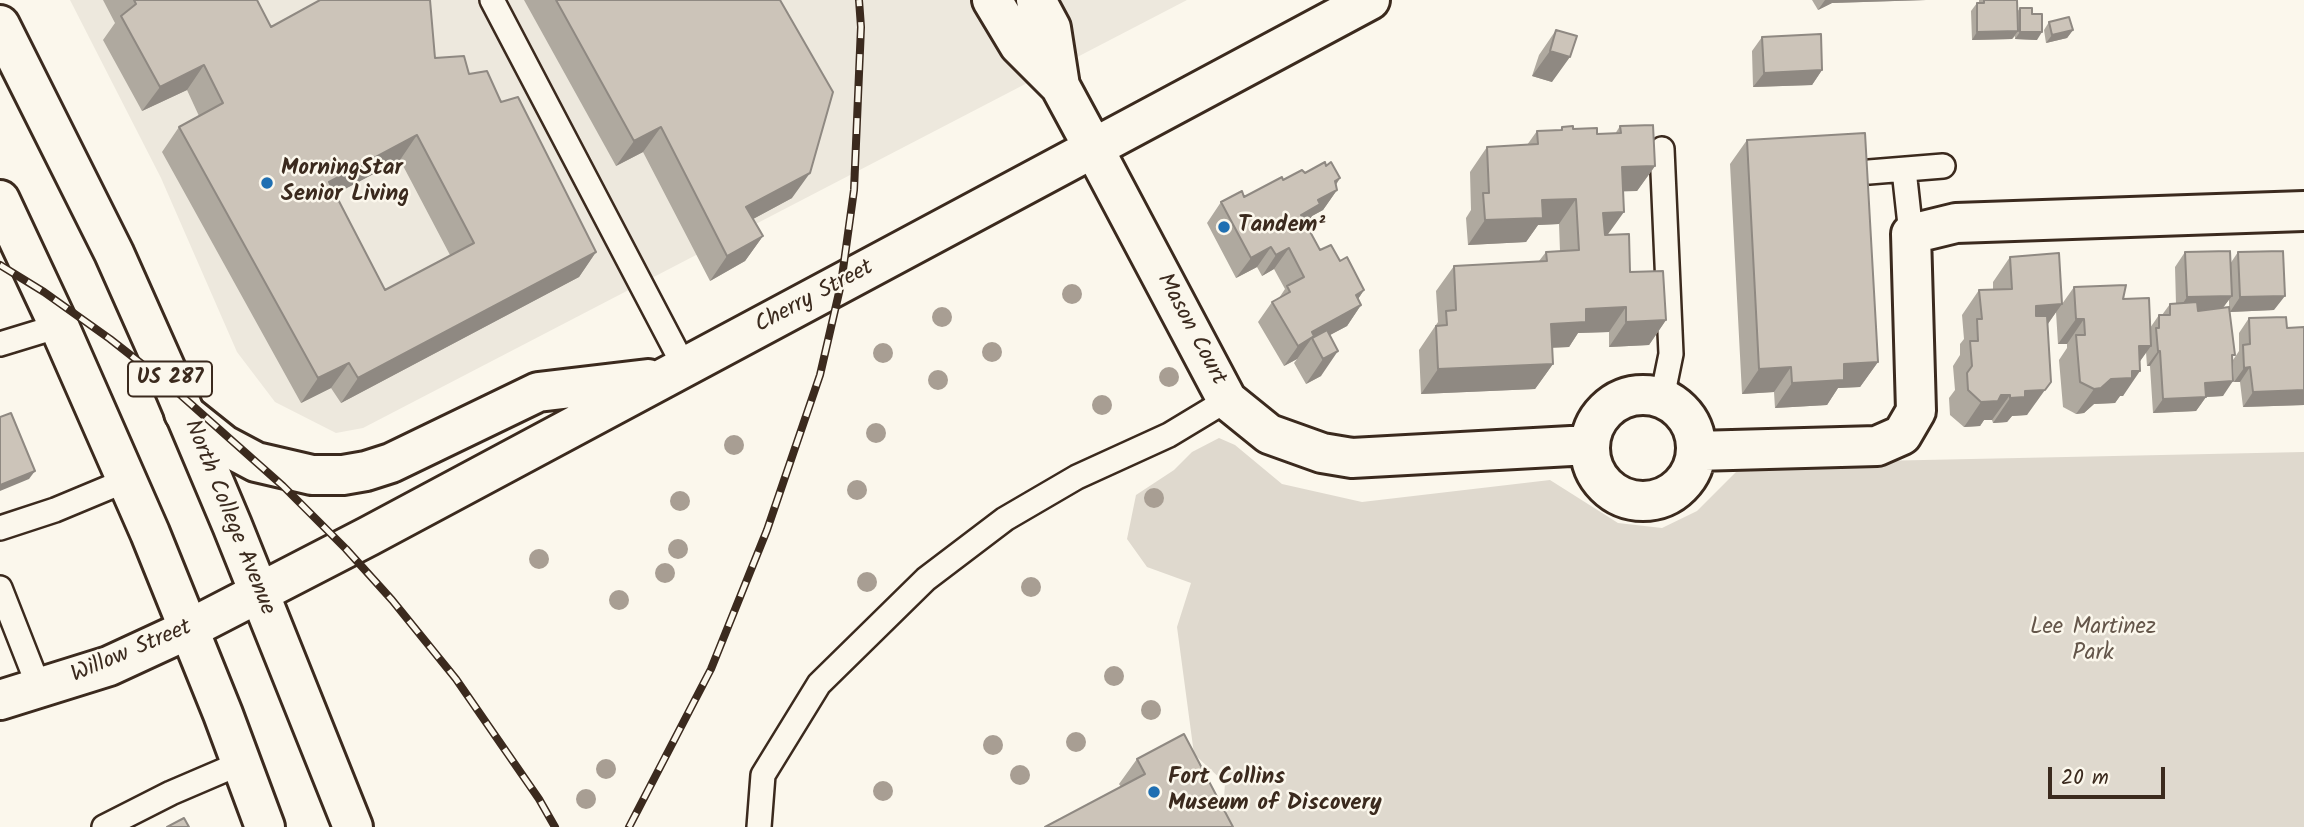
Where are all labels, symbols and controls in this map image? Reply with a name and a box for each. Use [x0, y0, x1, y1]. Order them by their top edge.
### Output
place label: MorningStar Senior Living [281, 156, 409, 210]
marker: MorningStar Senior Living [259, 175, 275, 191]
place label: Tandem² [1238, 213, 1325, 241]
marker: Tandem² [1216, 219, 1232, 235]
street label: Cherry Street [751, 255, 879, 341]
street label: Mason Court [1149, 269, 1231, 391]
road number: US 287 [128, 362, 212, 396]
street label: North College Avenue [176, 416, 280, 620]
street label: Willow Street [68, 615, 196, 691]
park label: Lee Martinez Park [2030, 615, 2156, 669]
scale bar [2052, 754, 2169, 798]
text: 20 m [2061, 762, 2109, 795]
place label: Fort Collins Museum of Discovery [1168, 765, 1382, 819]
marker: Fort Collins Museum of Discovery [1146, 784, 1162, 800]

